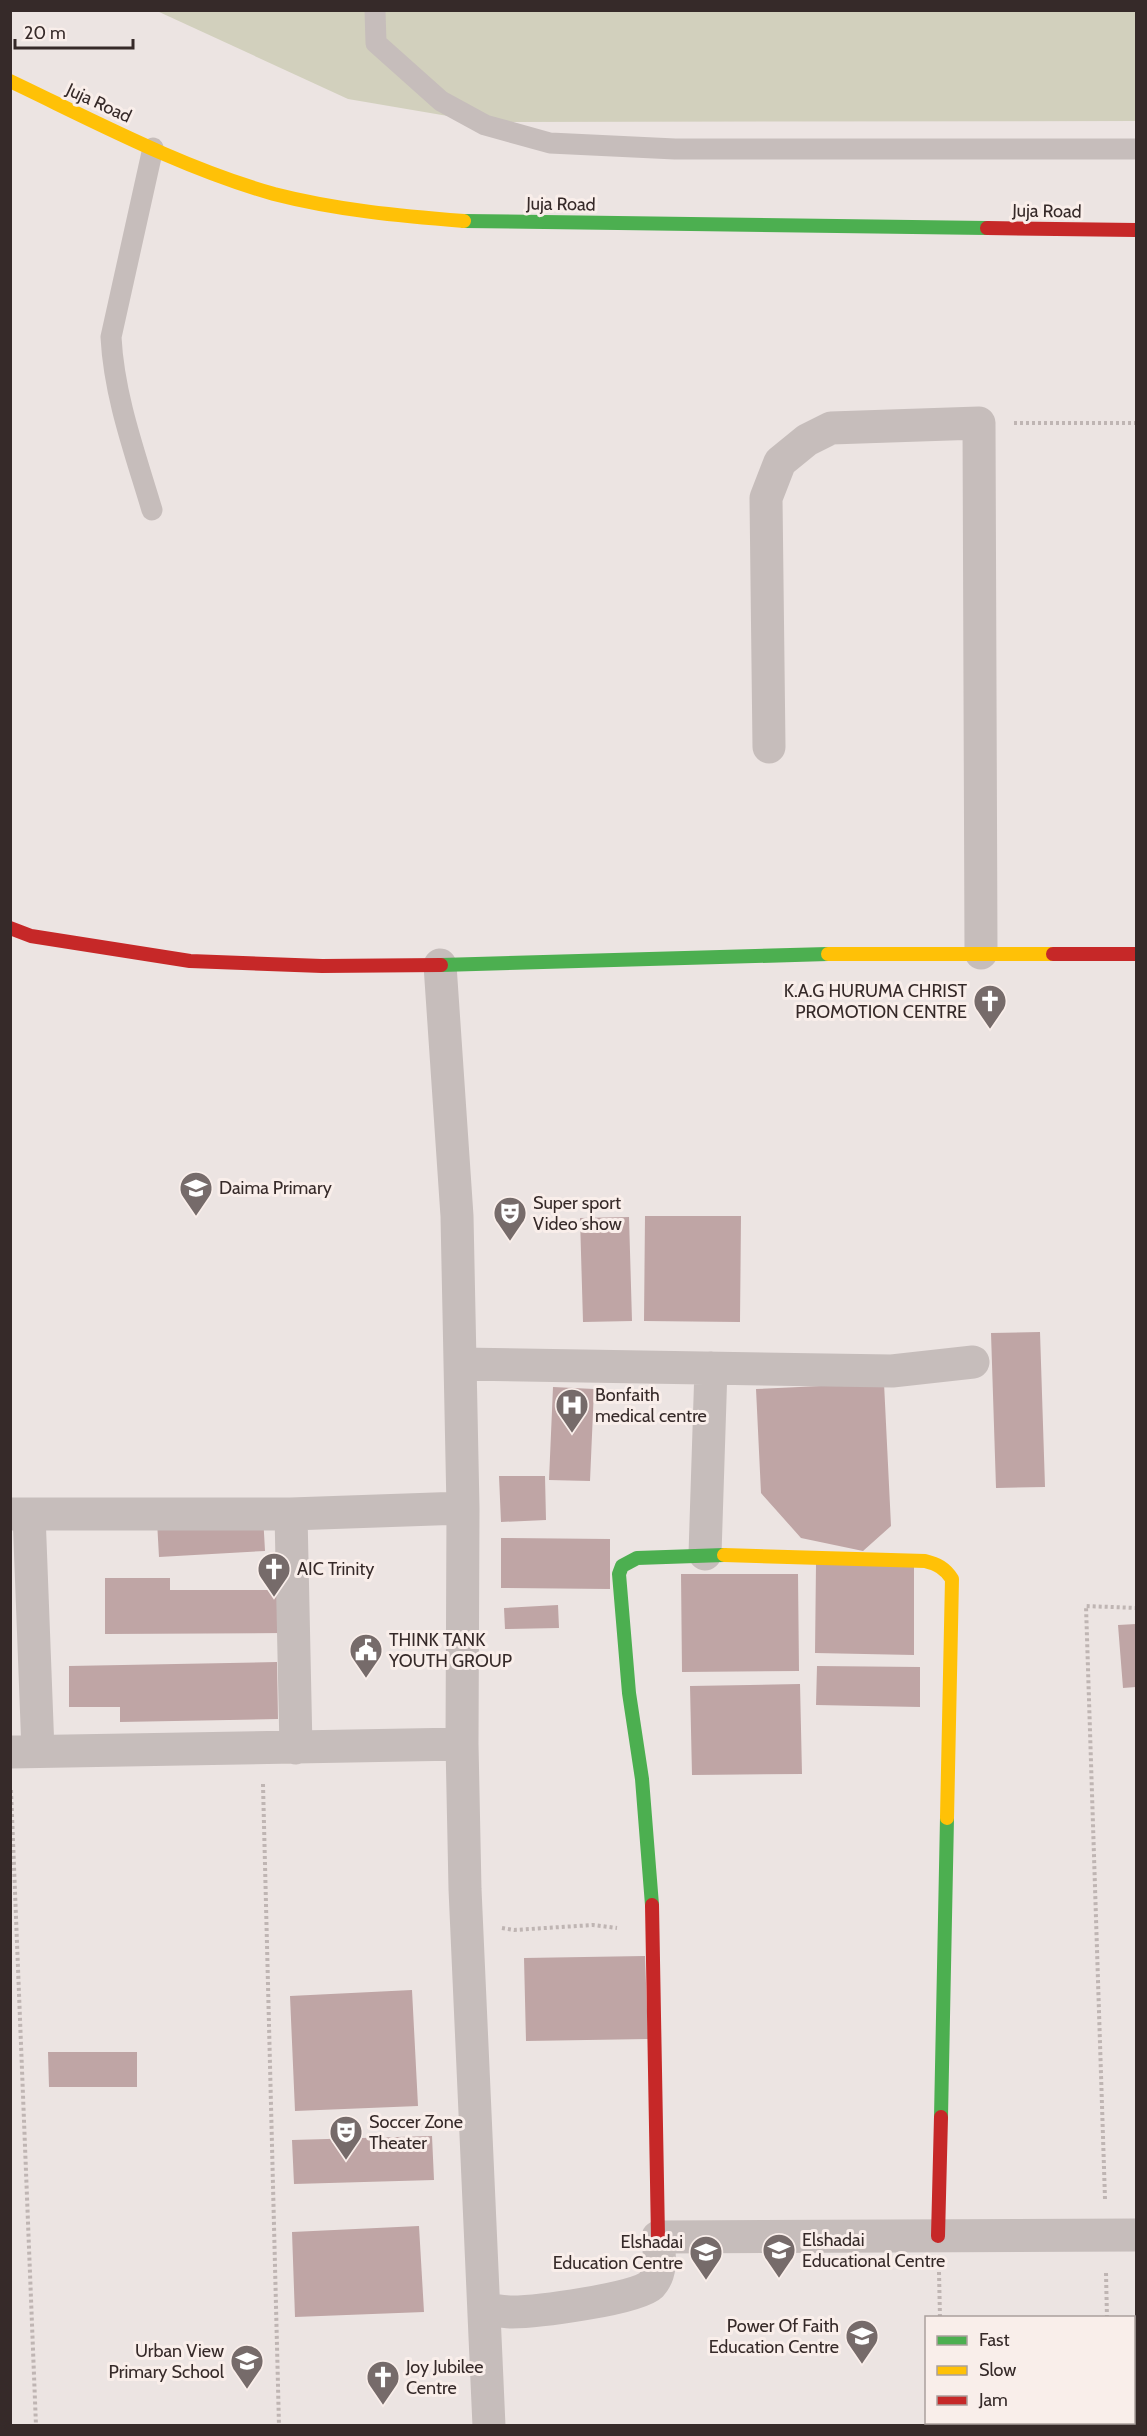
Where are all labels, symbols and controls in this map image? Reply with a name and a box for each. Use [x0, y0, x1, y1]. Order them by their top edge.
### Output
scale bar [15, 12, 134, 50]
text: 20 m [24, 22, 66, 44]
street label: Juja Road [62, 78, 135, 128]
street label: Juja Road [525, 192, 596, 216]
street label: Juja Road [1011, 199, 1082, 223]
place label: K.A.G HURUMA CHRIST PROMOTION CENTRE [784, 980, 967, 1023]
church icon: K.A.G HURUMA CHRIST PROMOTION CENTRE [972, 983, 1008, 1030]
school or university icon: Daima Primary [178, 1170, 214, 1217]
place label: Daima Primary [219, 1177, 332, 1199]
place label: Super sport Video show [533, 1192, 622, 1235]
theatre icon: Super sport Video show [492, 1195, 528, 1242]
place label: Bonfaith medical centre [595, 1384, 707, 1427]
hospital icon: Bonfaith medical centre [554, 1387, 590, 1434]
church icon: AIC Trinity [256, 1551, 292, 1598]
place label: AIC Trinity [297, 1558, 374, 1580]
place label: THINK TANK YOUTH GROUP [388, 1629, 512, 1672]
public building icon: THINK TANK YOUTH GROUP [348, 1632, 384, 1679]
place label: Soccer Zone Theater [369, 2111, 463, 2154]
theatre icon: Soccer Zone Theater [328, 2114, 364, 2161]
place label: Elshadai Educational Centre [802, 2229, 945, 2272]
place label: Elshadai Education Centre [553, 2231, 683, 2274]
school or university icon: Elshadai Educational Centre [761, 2232, 797, 2279]
school or university icon: Elshadai Education Centre [688, 2234, 724, 2281]
place label: Power Of Faith Education Centre [709, 2315, 839, 2358]
legend [925, 2316, 1135, 2424]
school or university icon: Power Of Faith Education Centre [844, 2318, 880, 2365]
text: Fast [979, 2329, 1010, 2351]
place label: Urban View Primary School [109, 2340, 225, 2383]
school or university icon: Urban View Primary School [229, 2343, 265, 2390]
place label: Joy Jubilee Centre [405, 2356, 483, 2399]
church icon: Joy Jubilee Centre [365, 2359, 401, 2406]
text: Slow [979, 2359, 1016, 2381]
text: Jam [978, 2389, 1008, 2411]

